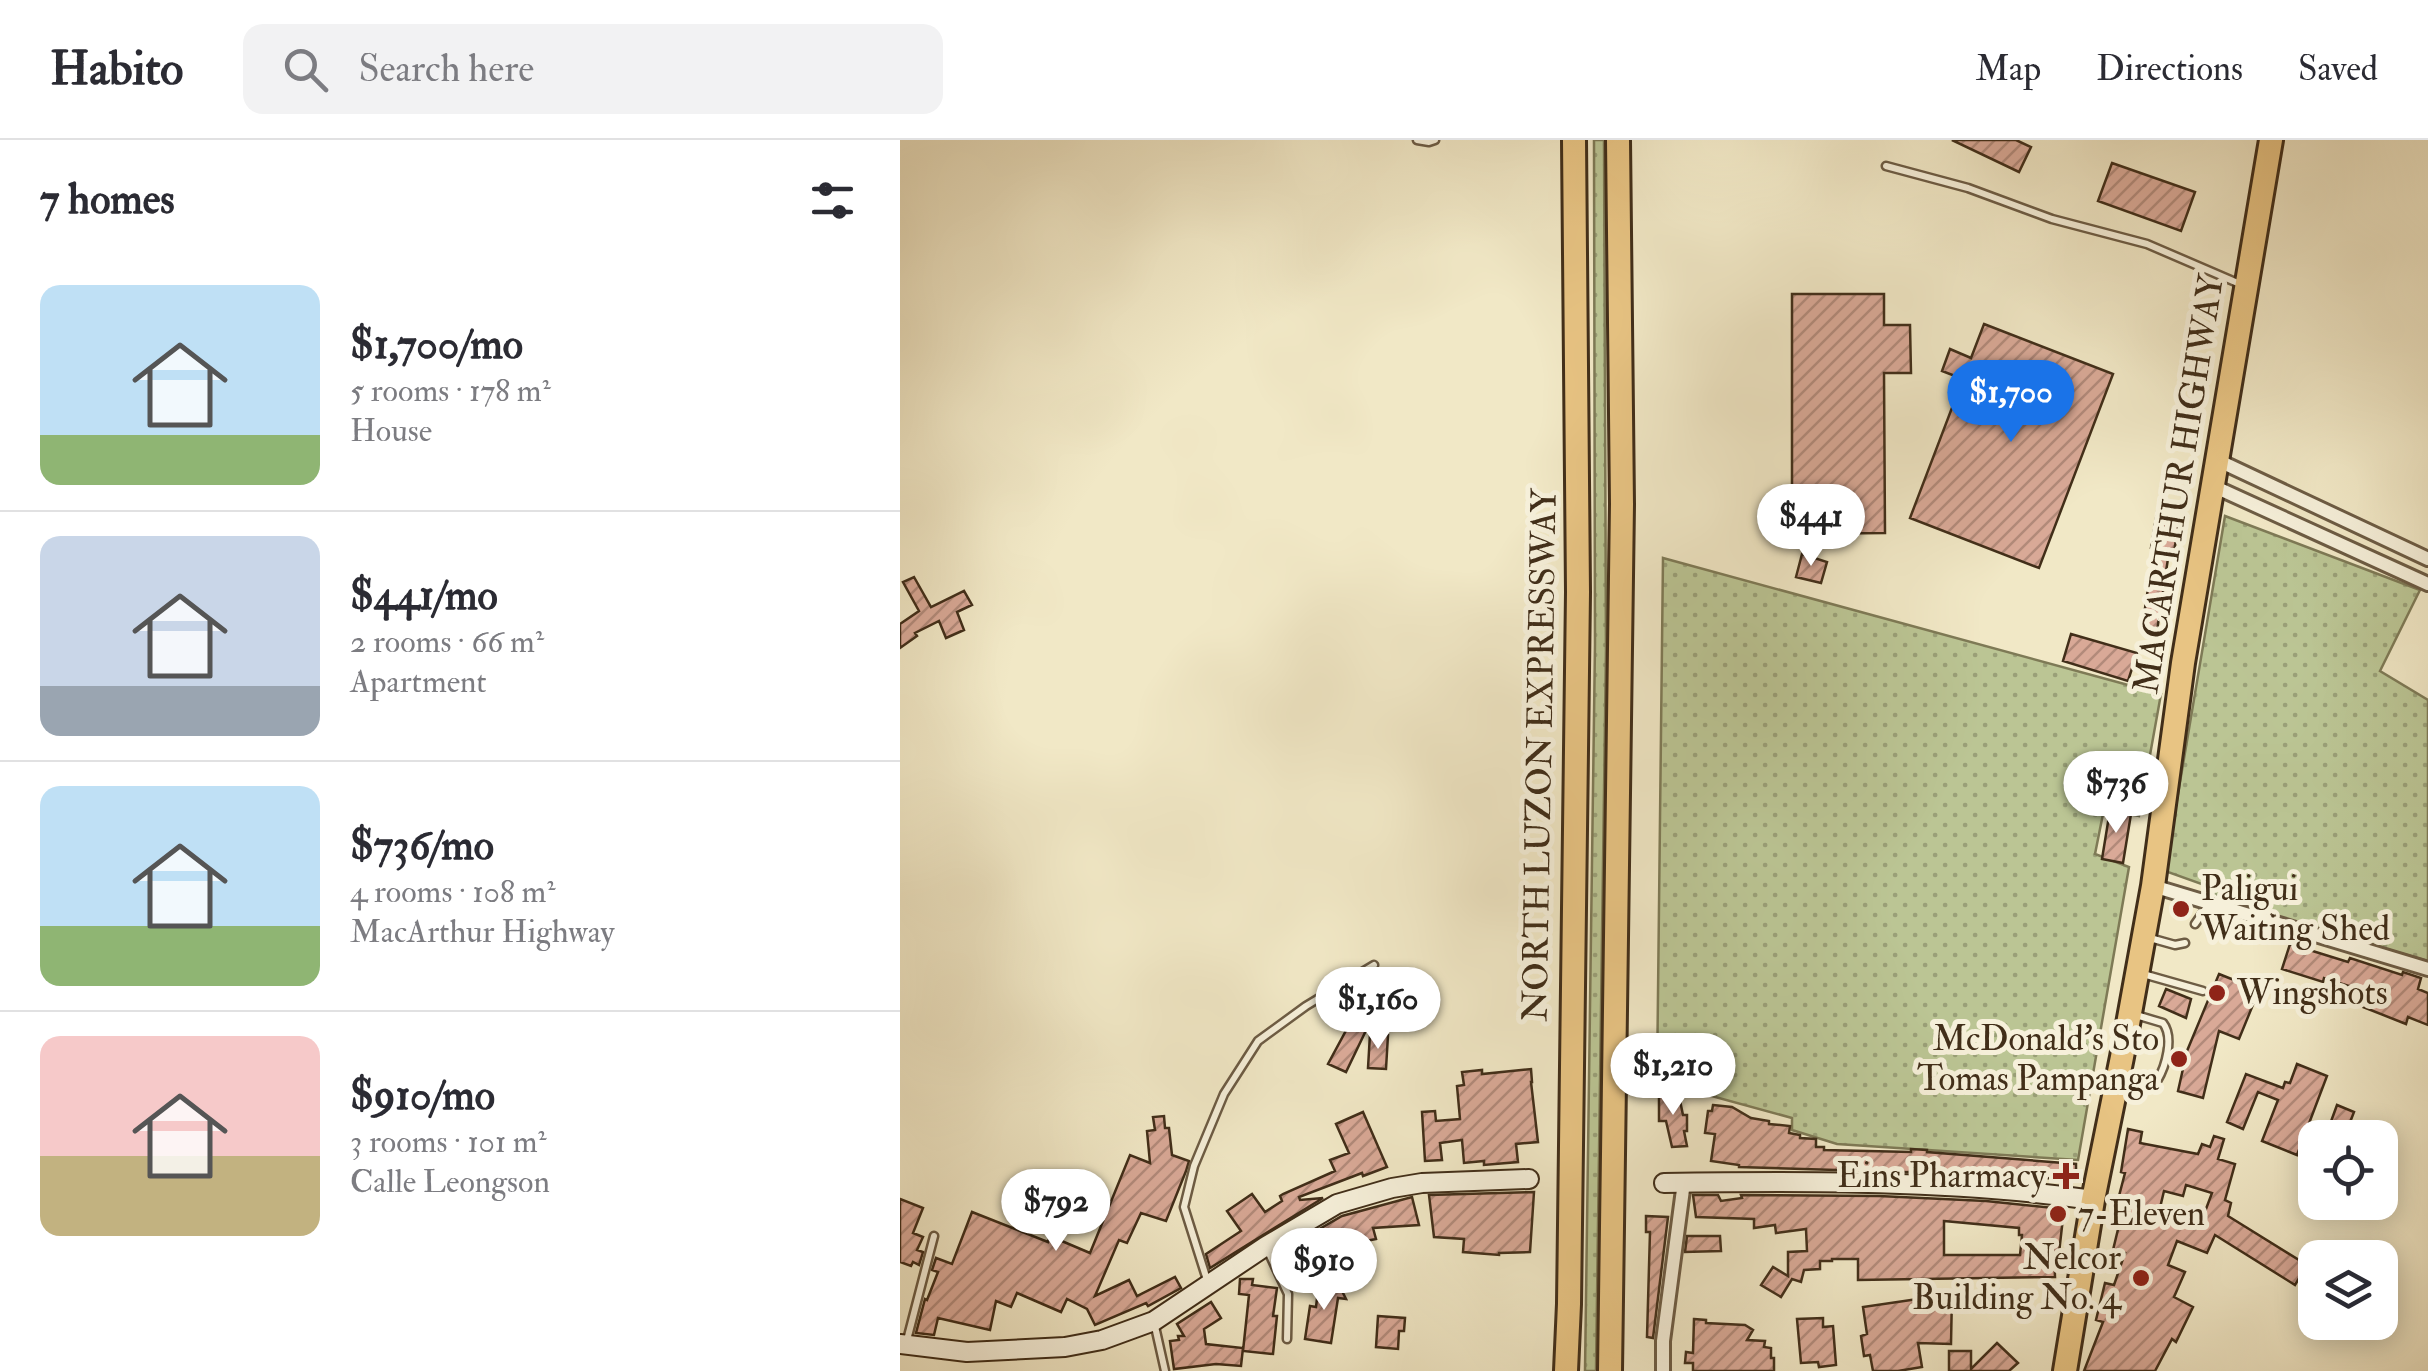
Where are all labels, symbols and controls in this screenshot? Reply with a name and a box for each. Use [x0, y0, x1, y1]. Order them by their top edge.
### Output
search box [243, 24, 943, 114]
text: Habito [50, 39, 183, 99]
icon: search [278, 42, 333, 97]
text: Search here [358, 45, 534, 93]
text: Map [1975, 47, 2041, 91]
text: Directions [2096, 47, 2243, 91]
text: Saved [2298, 47, 2378, 91]
icon: filters [805, 173, 860, 228]
text: 7 homes [40, 174, 175, 226]
street label: MACARTHUR HIGHWAY [2124, 270, 2234, 697]
text: $1,700/mo [350, 319, 523, 371]
icon: home [120, 325, 240, 445]
pin: $1,700 [1930, 360, 2092, 445]
text: 5 rooms · 178 m² [350, 371, 551, 411]
text: $1,700 [1969, 372, 2053, 412]
text: House [350, 411, 432, 451]
pin: $441 [1752, 484, 1870, 569]
street label: NORTH LUZON EXPRESSWAY [1513, 487, 1567, 1022]
text: $441 [1779, 496, 1843, 536]
text: $441/mo [350, 570, 498, 622]
icon: home [120, 576, 240, 696]
text: 2 rooms · 66 m² [350, 622, 544, 662]
text: Apartment [350, 662, 487, 702]
pin: $736 [2057, 751, 2175, 836]
text: $736 [2085, 763, 2147, 803]
text: $736/mo [350, 820, 494, 872]
icon: home [120, 826, 240, 946]
place label: Paligui Waiting Shed [2200, 867, 2390, 951]
text: 4 rooms · 108 m² [350, 872, 555, 912]
marker: Paligui Waiting Shed [2170, 898, 2192, 920]
text: MacArthur Highway [350, 912, 615, 952]
pin: $1,160 [1297, 967, 1459, 1052]
place label: Wingshots [2236, 971, 2388, 1015]
text: $1,160 [1338, 979, 1418, 1019]
marker: Wingshots [2206, 982, 2228, 1004]
place label: McDonald's Sto Tomas Pampanga [1917, 1017, 2160, 1101]
pin: $1,210 [1592, 1033, 1754, 1118]
text: $1,210 [1633, 1045, 1714, 1085]
marker: McDonald's Sto Tomas Pampanga [2168, 1048, 2190, 1070]
text: $910/mo [350, 1070, 495, 1122]
icon: home [120, 1076, 240, 1196]
map controls [2298, 1120, 2398, 1340]
button: locate [2298, 1120, 2398, 1220]
text: 3 rooms · 101 m² [350, 1122, 547, 1162]
place label: Eins Pharmacy [1837, 1154, 2047, 1198]
text: Calle Leongson [350, 1162, 550, 1202]
marker: Eins Pharmacy [2055, 1165, 2077, 1187]
pin: $792 [997, 1169, 1115, 1254]
text: $792 [1023, 1181, 1089, 1221]
place label: 7-Eleven [2078, 1192, 2205, 1236]
marker: 7-Eleven [2047, 1203, 2069, 1225]
pin: $910 [1265, 1228, 1383, 1313]
place label: Nelcor Building No. 4 [1912, 1236, 2123, 1320]
text: $910 [1293, 1240, 1355, 1280]
button: layers [2298, 1240, 2398, 1340]
marker: Nelcor Building No. 4 [2130, 1267, 2152, 1289]

